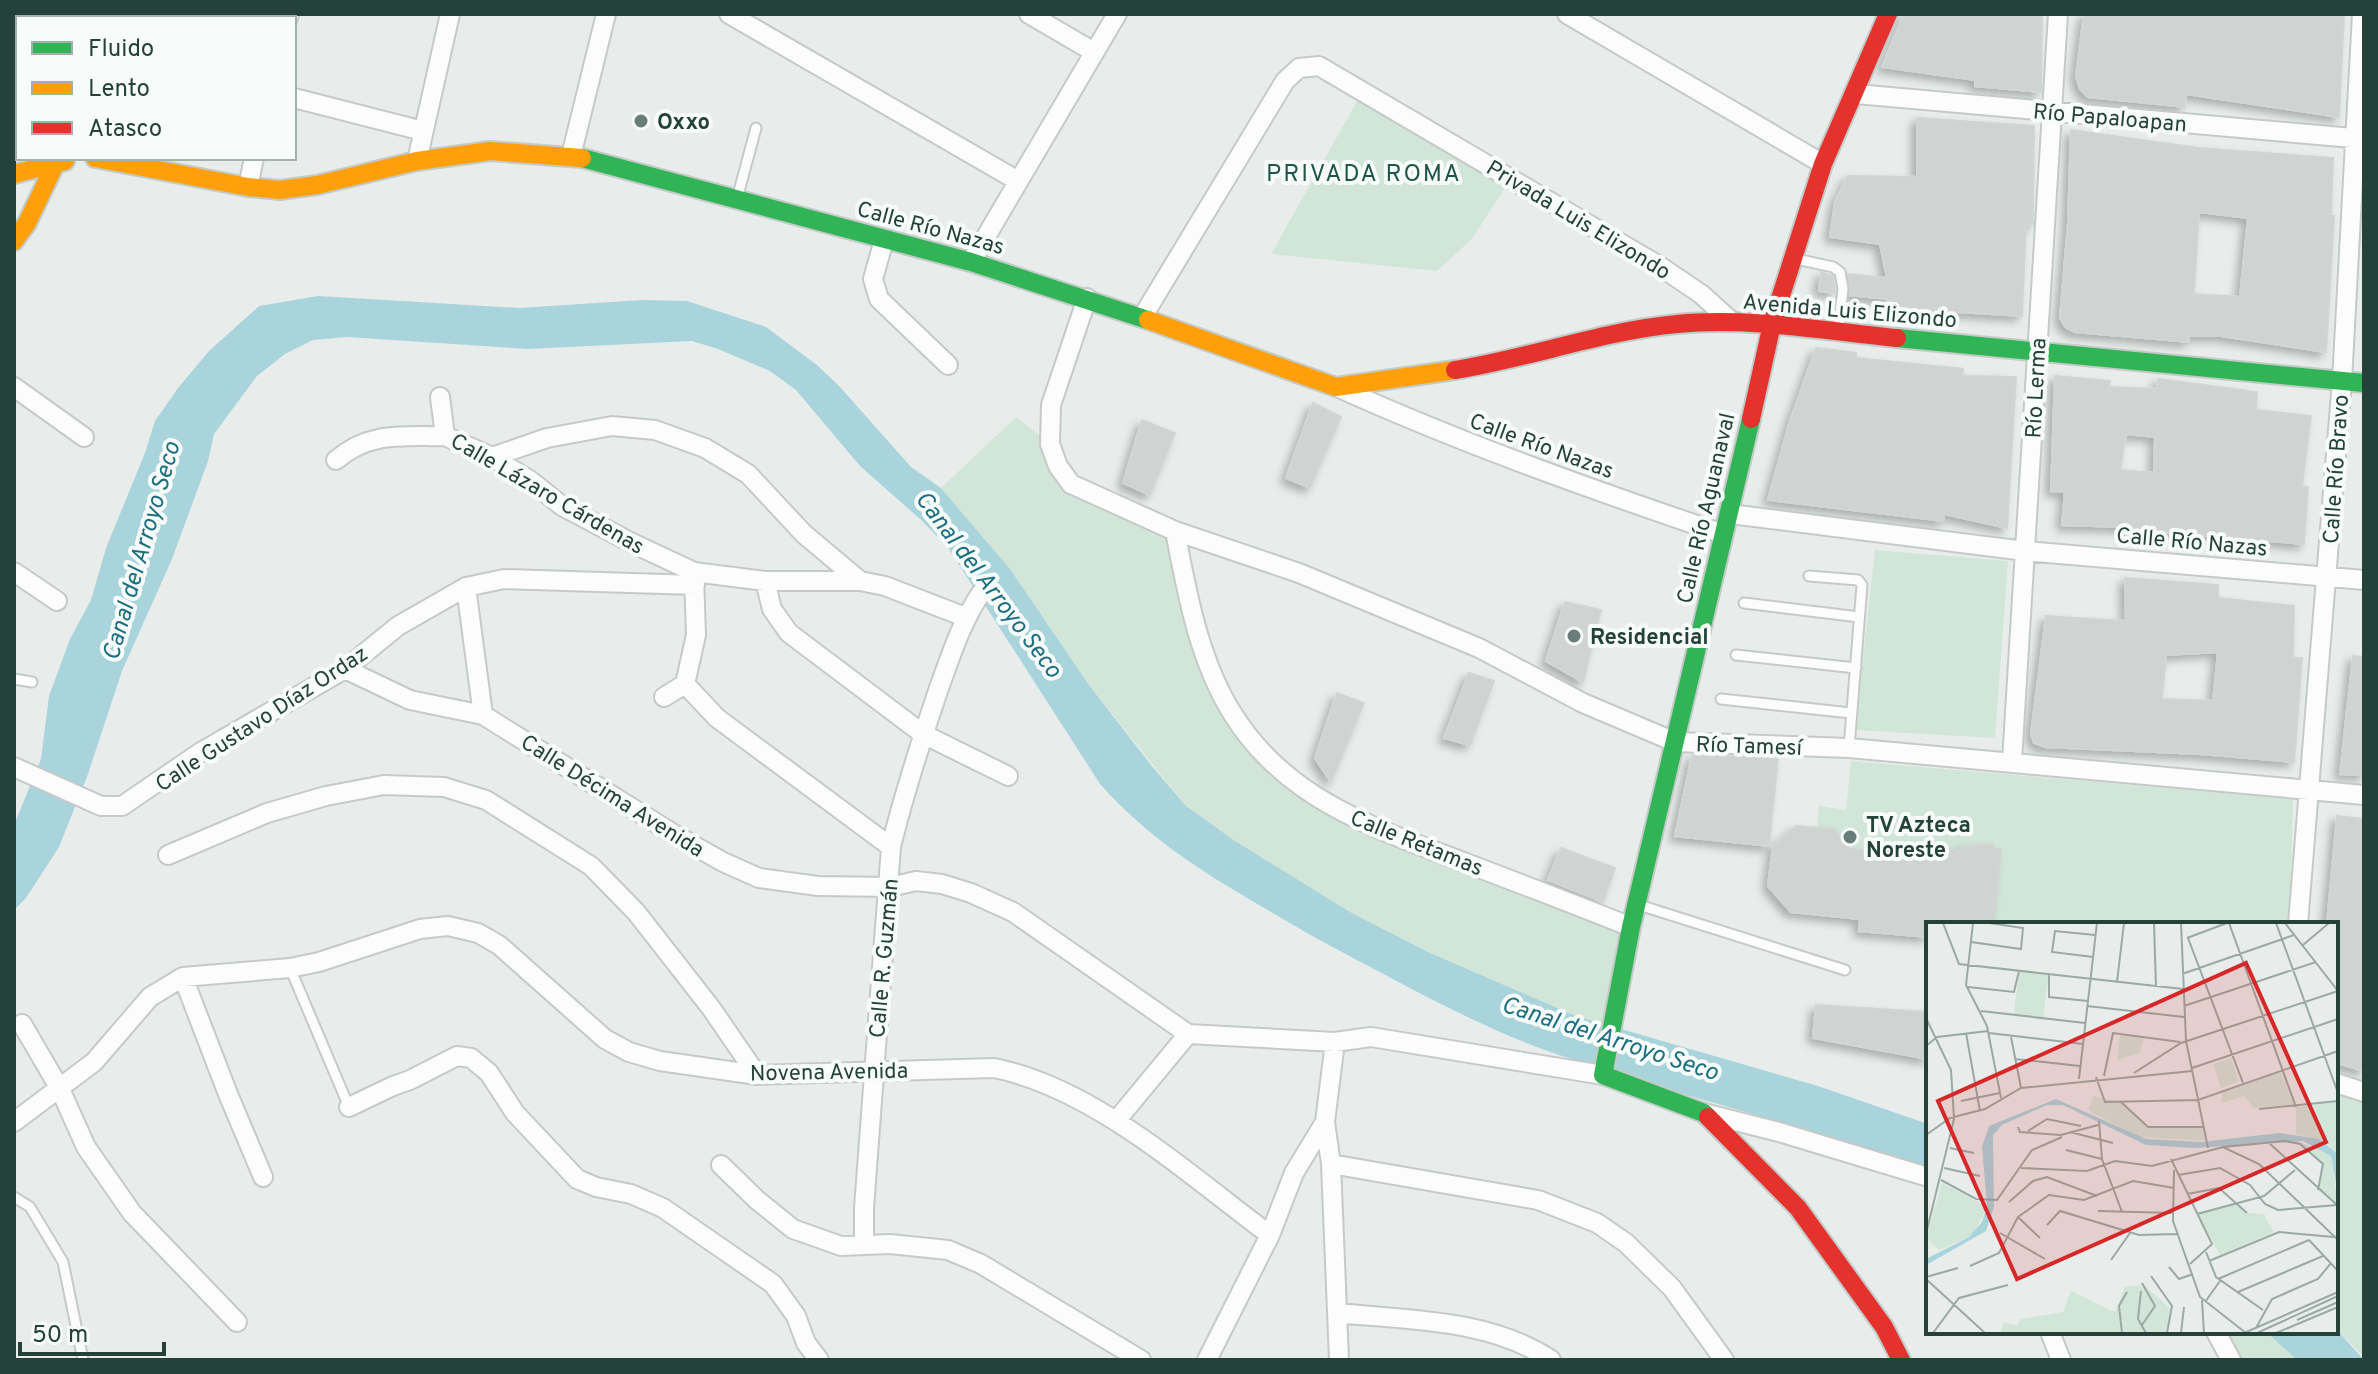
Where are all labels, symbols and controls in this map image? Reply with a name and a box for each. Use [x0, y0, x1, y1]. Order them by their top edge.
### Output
legend [16, 16, 296, 160]
text: Fluido [88, 35, 154, 65]
text: Lento [88, 75, 150, 105]
street label: Río Papaloapan [2032, 99, 2188, 140]
place label: Oxxo [657, 110, 710, 137]
marker: Oxxo [632, 112, 650, 130]
text: Atasco [88, 115, 162, 145]
street label: Privada Luis Elizondo [1481, 155, 1675, 287]
district label: PRIVADA ROMA [1266, 160, 1462, 190]
street label: Calle Río Nazas [854, 197, 1007, 262]
street label: Avenida Luis Elizondo [1742, 290, 1958, 335]
street label: Río Lerma [2021, 337, 2054, 439]
street label: Calle Río Bravo [2319, 394, 2356, 545]
street label: Calle Río Nazas [1465, 409, 1617, 486]
street label: Calle Río Aguanaval [1672, 411, 1743, 607]
street label: Calle Lázaro Cárdenas [445, 429, 648, 562]
water label: Canal del Arroyo Seco [97, 439, 189, 664]
water label: Canal del Arroyo Seco [907, 486, 1068, 685]
street label: Calle Río Nazas [2115, 523, 2268, 564]
place label: Residencial [1590, 625, 1709, 652]
marker: Residencial [1565, 627, 1583, 645]
street label: Calle Gustavo Díaz Ordaz [151, 641, 374, 799]
street label: Calle Décima Avenida [515, 730, 708, 865]
street label: Río Tamesí [1695, 732, 1805, 763]
street label: Calle Retamas [1346, 805, 1486, 883]
place label: TV Azteca Noreste [1866, 813, 1971, 865]
marker: TV Azteca Noreste [1841, 828, 1859, 846]
street label: Calle R. Guzmán [865, 877, 906, 1039]
inset map [1926, 922, 2338, 1334]
water label: Canal del Arroyo Seco [1497, 991, 1722, 1089]
street label: Novena Avenida [750, 1059, 908, 1088]
scale bar [20, 1306, 164, 1356]
text: 50 m [32, 1321, 88, 1351]

